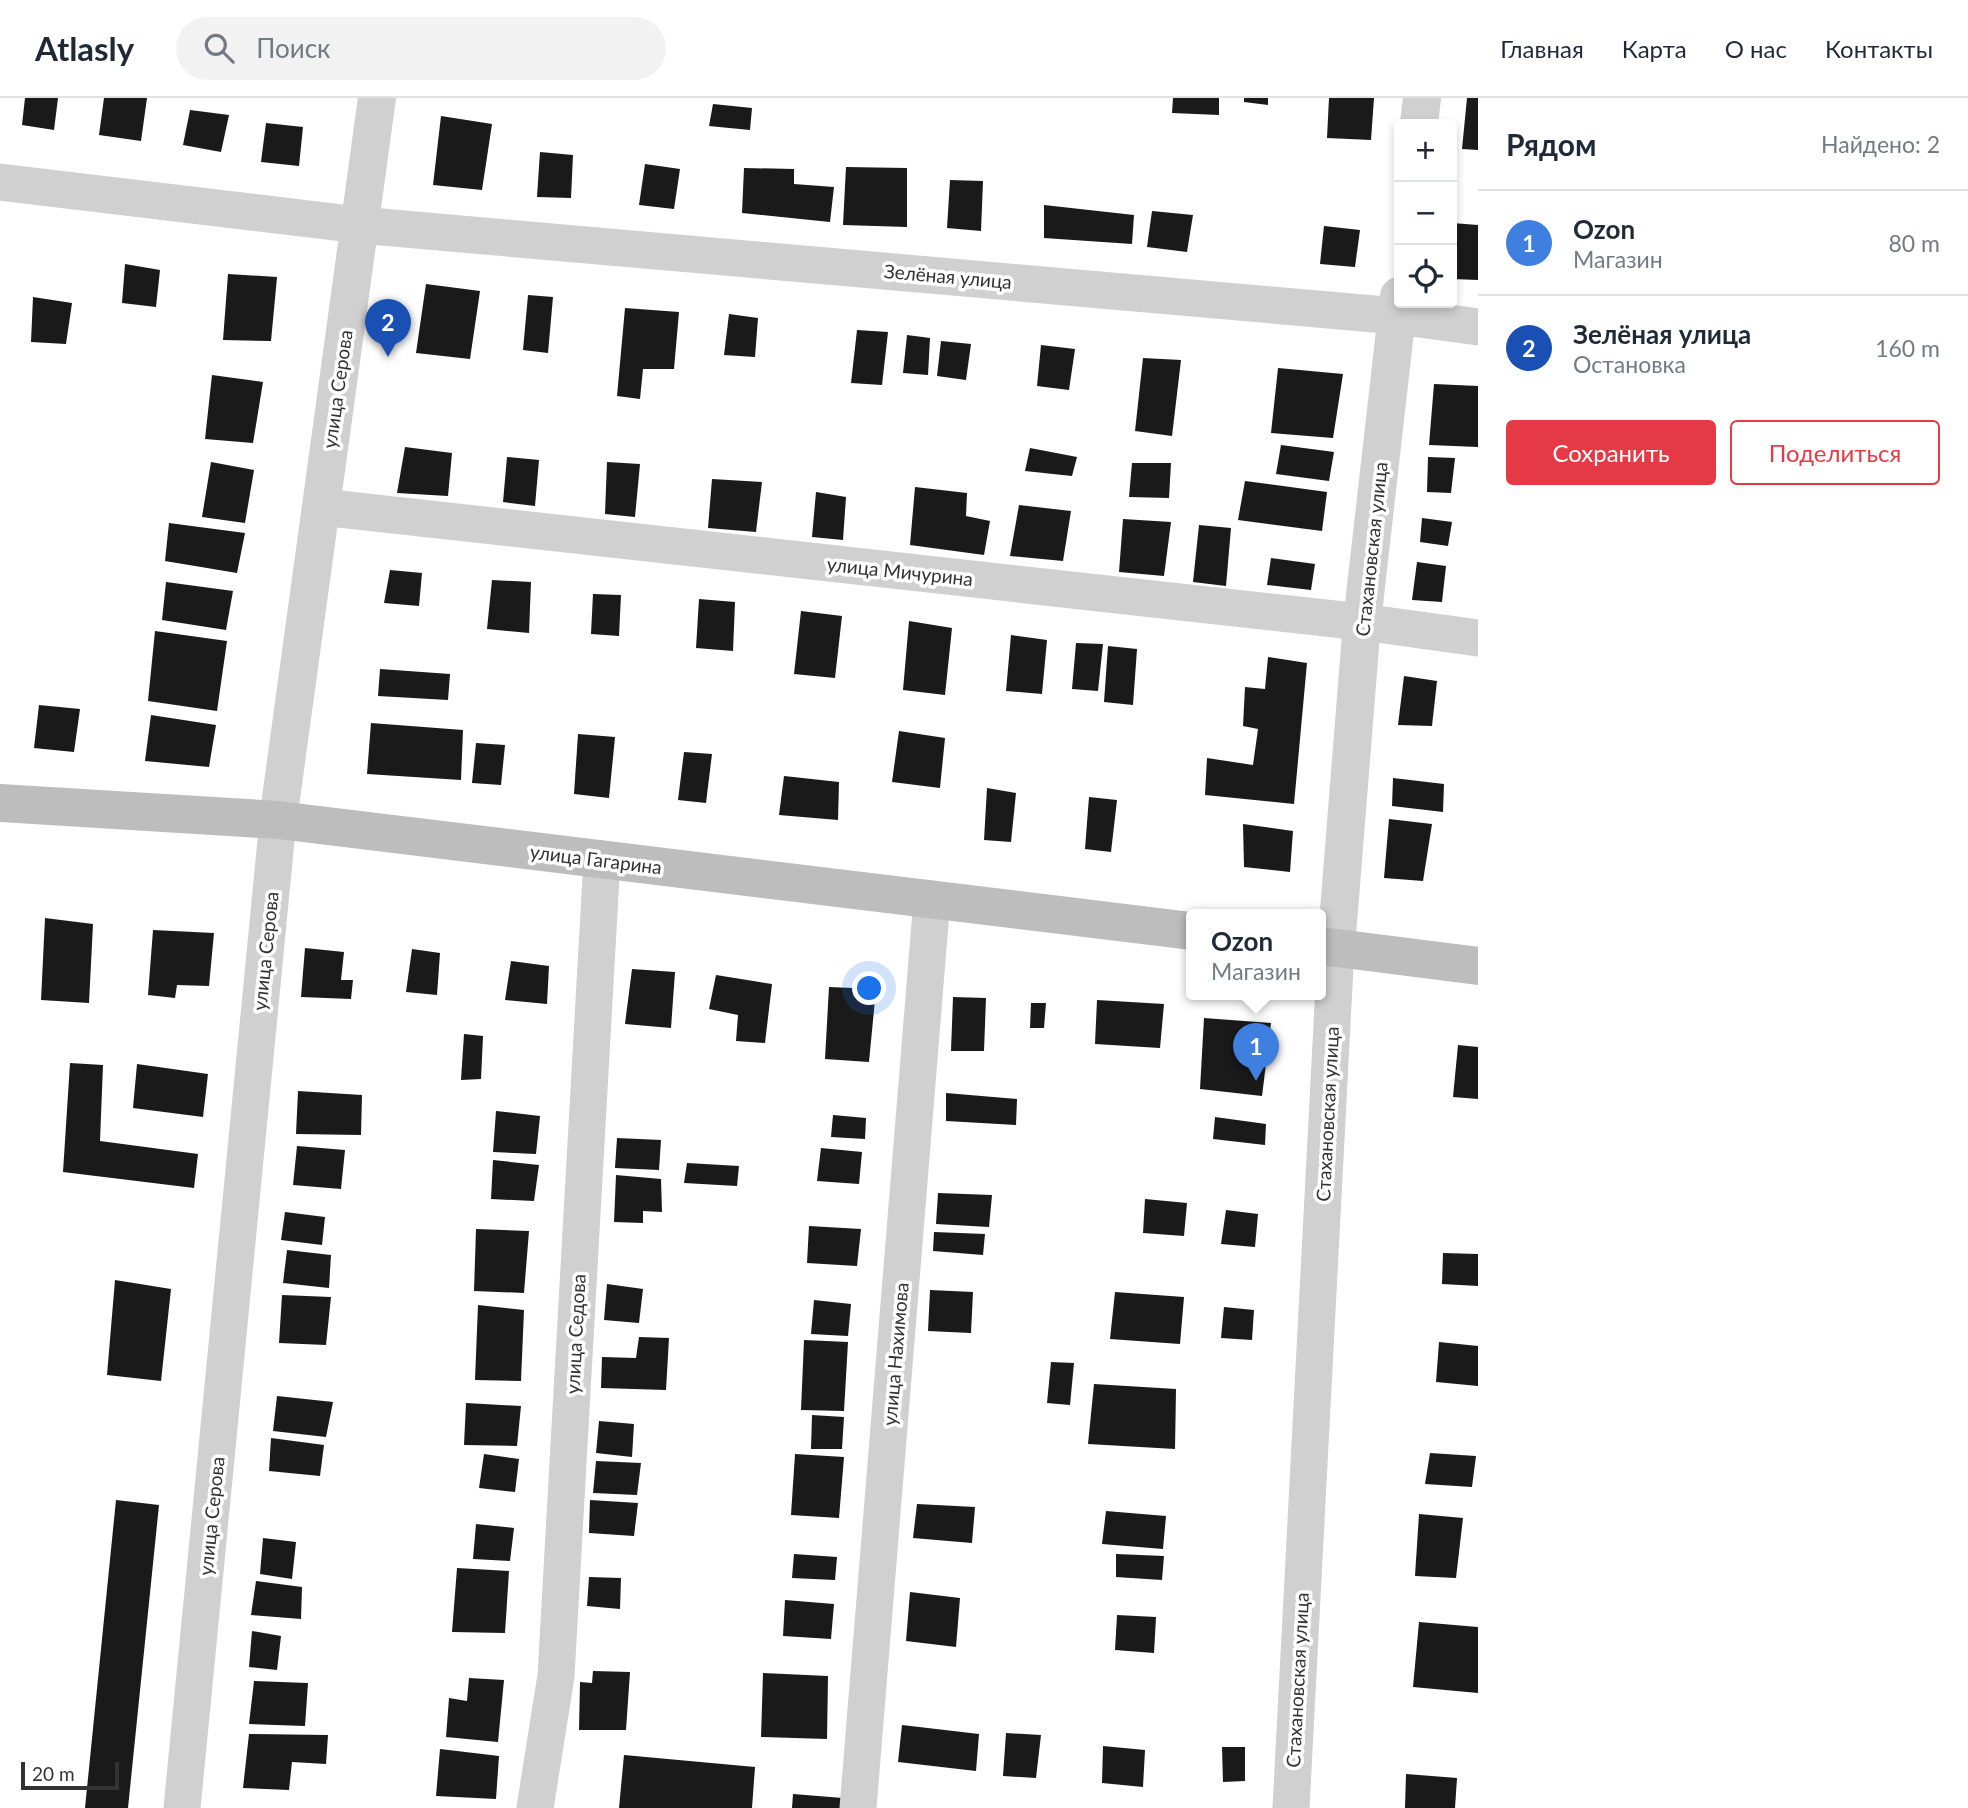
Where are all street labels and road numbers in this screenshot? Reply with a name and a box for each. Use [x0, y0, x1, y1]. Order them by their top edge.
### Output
street label: Зелёная улица [883, 259, 1013, 293]
street label: улица Серова [317, 328, 357, 450]
street label: Стахановская улица [1350, 461, 1392, 637]
street label: улица Мичурина [826, 552, 974, 590]
street label: улица Гагарина [529, 840, 663, 878]
street label: улица Серова [247, 890, 283, 1012]
street label: Стахановская улица [1311, 1026, 1343, 1202]
street label: улица Седова [560, 1273, 590, 1395]
street label: улица Нахимова [877, 1281, 913, 1427]
street label: улица Серова [193, 1455, 229, 1577]
street label: Стахановская улица [1281, 1592, 1313, 1768]

